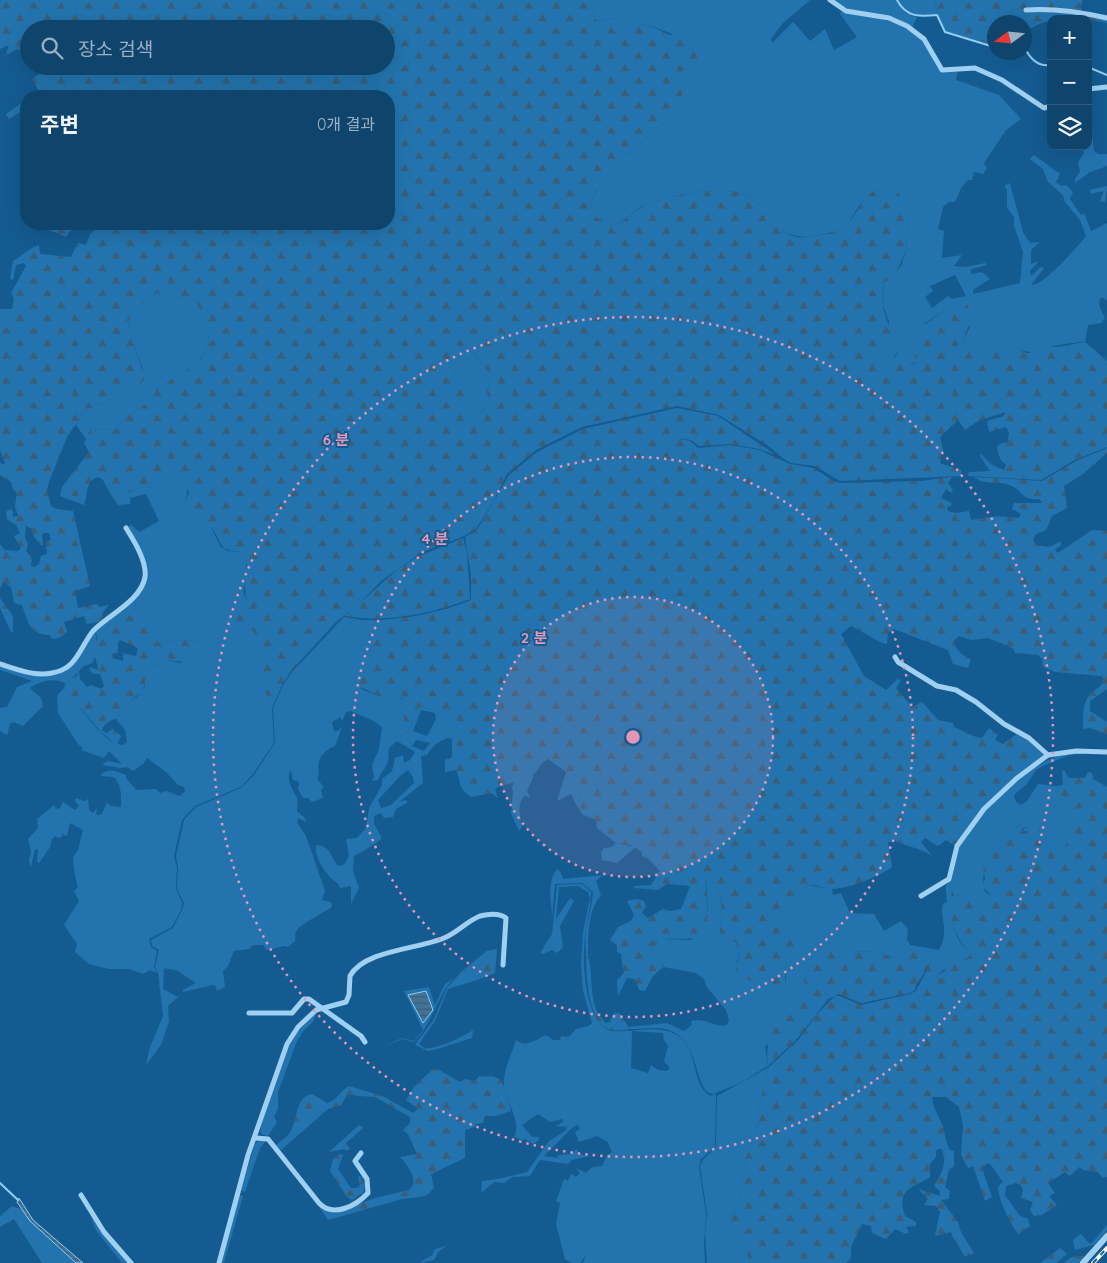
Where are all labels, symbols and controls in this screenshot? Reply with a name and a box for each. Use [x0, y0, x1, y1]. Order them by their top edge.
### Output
north arrow [987, 15, 1032, 60]
map controls [1047, 15, 1092, 150]
button: + [1047, 15, 1092, 60]
search box [20, 20, 395, 75]
icon: search [38, 34, 66, 62]
text: 장소 검색 [78, 37, 153, 61]
button: − [1047, 60, 1092, 105]
button: layers [1047, 105, 1092, 150]
text: 주변 [40, 111, 79, 137]
text: 0개 결과 [317, 114, 375, 134]
text: 6 분 [323, 430, 349, 449]
text: 4 분 [422, 529, 449, 548]
text: 2 분 [521, 628, 547, 647]
centre of rings [624, 728, 642, 746]

